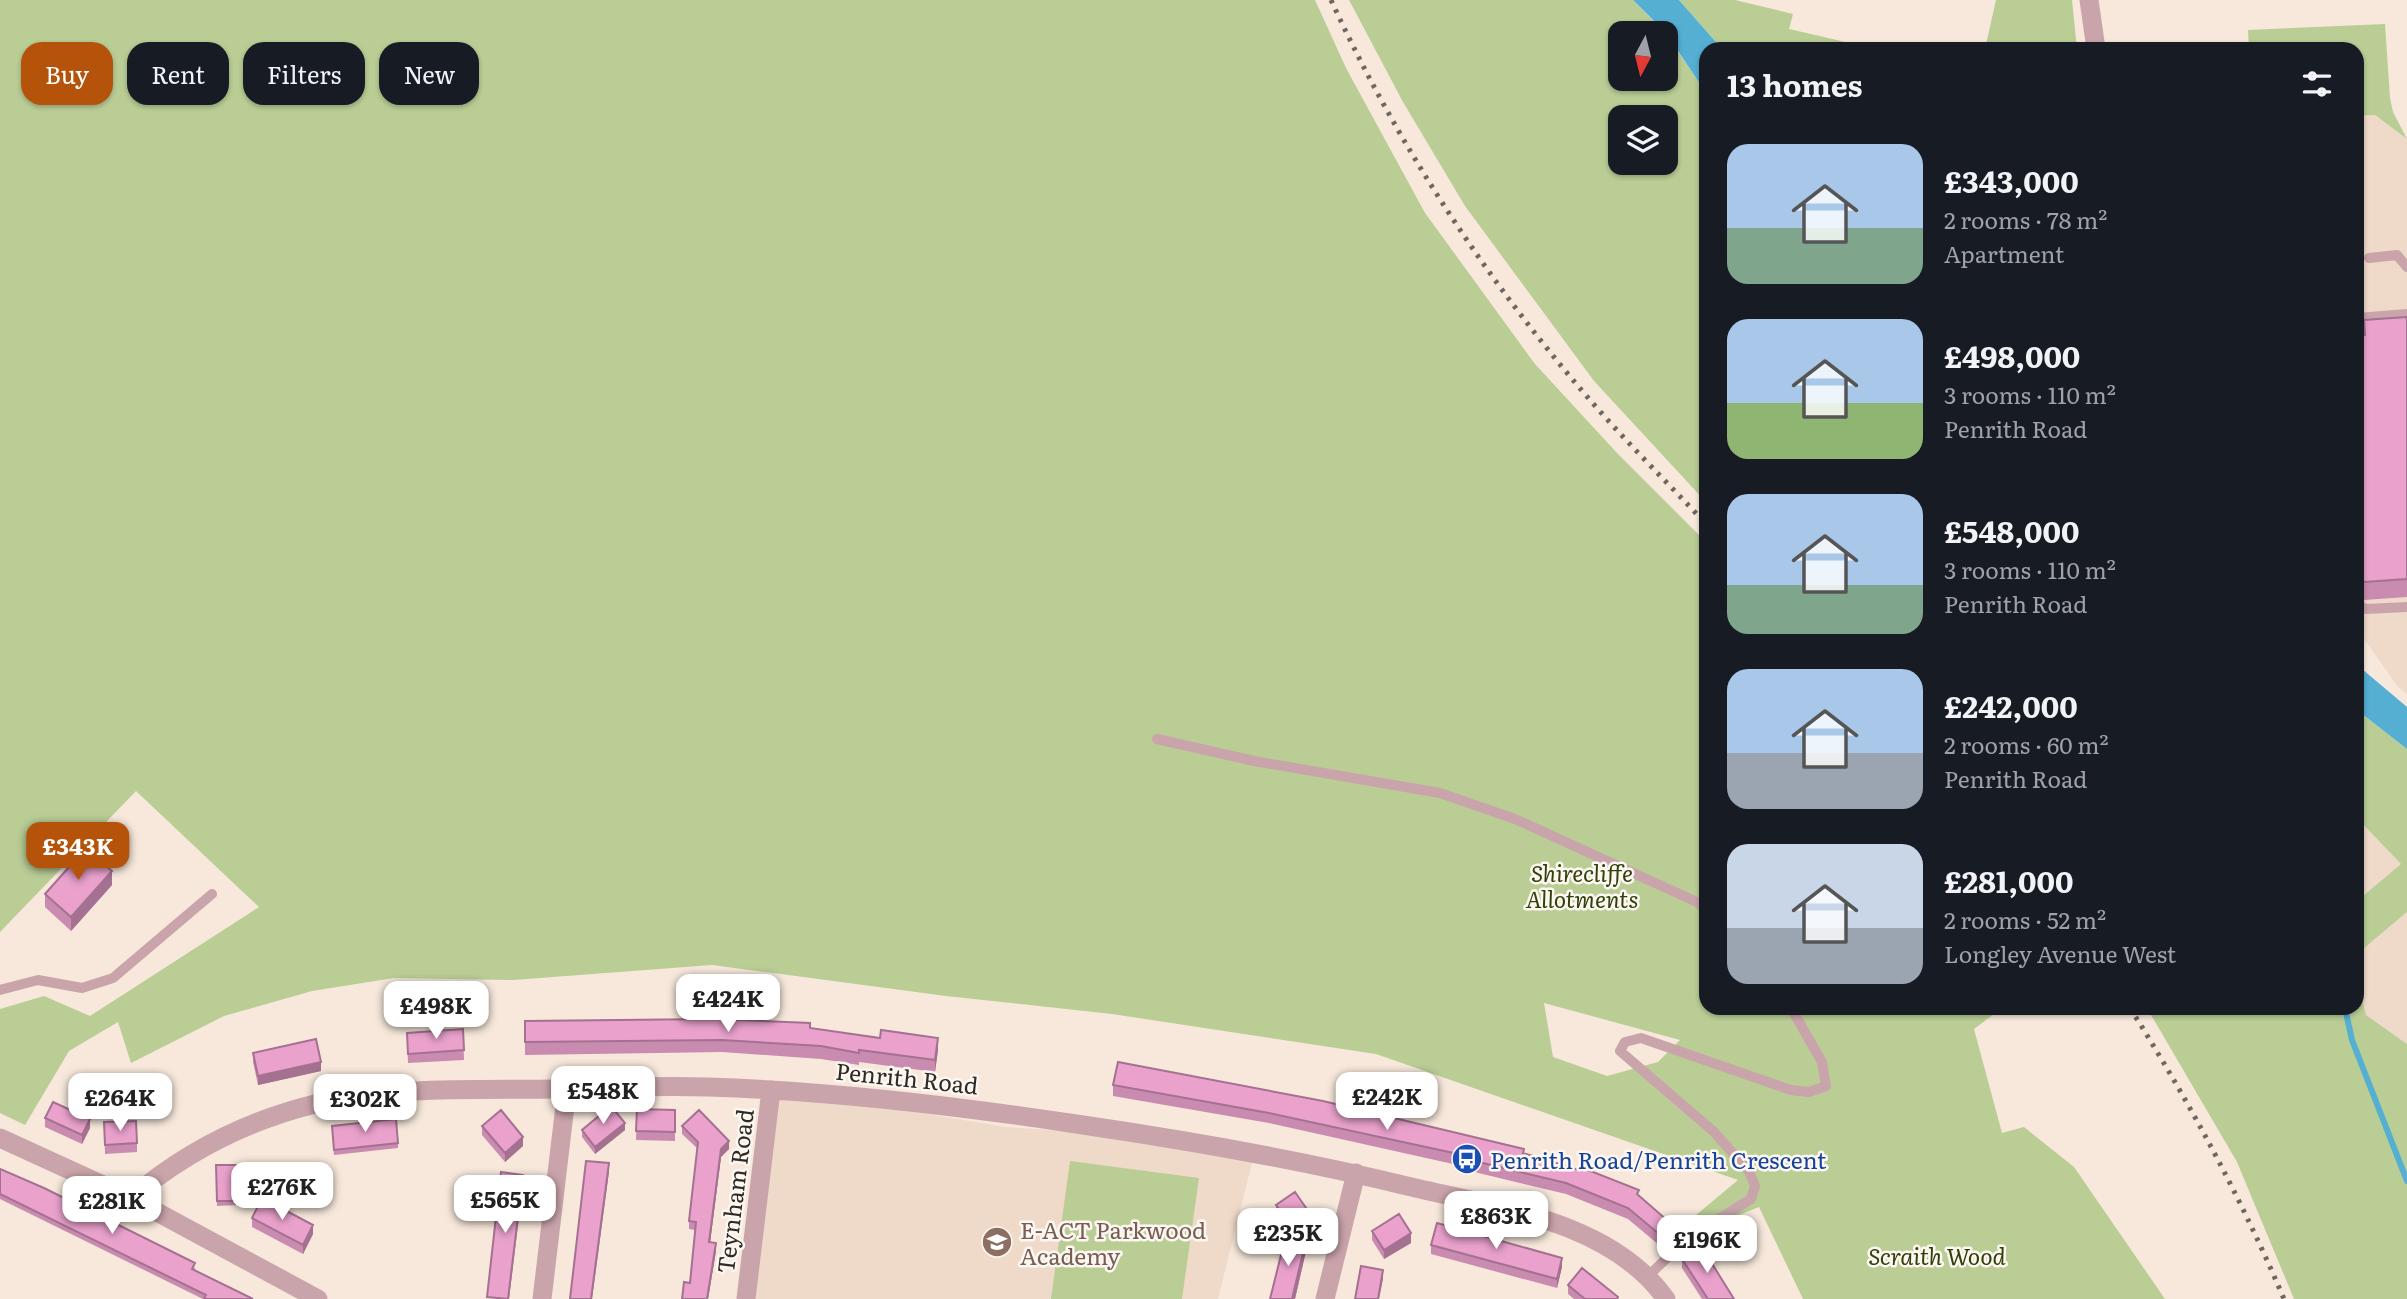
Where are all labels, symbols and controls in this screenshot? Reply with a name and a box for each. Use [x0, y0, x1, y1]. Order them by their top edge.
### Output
north arrow [1608, 21, 1678, 91]
map controls [1608, 21, 1678, 175]
chip: Buy [21, 42, 113, 105]
chip: Rent [127, 42, 229, 105]
chip: Filters [243, 42, 365, 105]
chip: New [379, 42, 479, 105]
text: 13 homes [1727, 62, 1863, 106]
icon: filters [2298, 65, 2336, 103]
button: layers [1608, 105, 1678, 175]
text: £343,000 [1944, 158, 2079, 202]
icon: home [1783, 172, 1867, 256]
text: 2 rooms · 78 m² [1944, 202, 2107, 236]
text: Apartment [1944, 236, 2064, 270]
text: £498,000 [1944, 333, 2080, 377]
icon: home [1783, 347, 1867, 431]
text: 3 rooms · 110 m² [1944, 377, 2116, 411]
text: Penrith Road [1944, 411, 2087, 445]
text: £548,000 [1944, 508, 2079, 552]
icon: home [1783, 522, 1867, 606]
text: 3 rooms · 110 m² [1944, 552, 2116, 586]
text: Penrith Road [1944, 586, 2087, 620]
text: £242,000 [1944, 683, 2078, 727]
icon: home [1783, 697, 1867, 781]
text: 2 rooms · 60 m² [1944, 727, 2109, 761]
text: Penrith Road [1944, 761, 2087, 795]
pin: £343K [29, 822, 127, 882]
text: £343K [42, 828, 114, 862]
park label: Shirecliffe Allotments [1526, 855, 1639, 915]
text: £281,000 [1944, 858, 2074, 902]
icon: home [1783, 872, 1867, 956]
text: 2 rooms · 52 m² [1944, 902, 2106, 936]
text: Longley Avenue West [1944, 936, 2176, 970]
pin: £424K [679, 974, 777, 1034]
text: £424K [692, 980, 764, 1014]
pin: £498K [387, 982, 485, 1041]
text: £498K [400, 987, 472, 1021]
street label: Penrith Road [834, 1053, 980, 1101]
pin: £548K [554, 1066, 652, 1126]
text: £548K [567, 1072, 639, 1106]
pin: £242K [1338, 1072, 1436, 1132]
pin: £264K [71, 1074, 169, 1133]
pin: £302K [316, 1074, 414, 1134]
text: £242K [1352, 1078, 1422, 1112]
text: £264K [84, 1079, 156, 1113]
text: £302K [330, 1080, 400, 1114]
street label: Teynham Road [707, 1107, 761, 1275]
bus stop icon: Penrith Road/Penrith Crescent [1450, 1142, 1484, 1176]
place label: Penrith Road/Penrith Crescent [1490, 1142, 1827, 1176]
pin: £276K [233, 1162, 331, 1222]
text: £276K [247, 1168, 317, 1202]
pin: £281K [63, 1176, 161, 1236]
pin: £565K [456, 1176, 554, 1235]
text: £565K [470, 1181, 540, 1215]
text: £281K [78, 1182, 146, 1216]
pin: £863K [1447, 1192, 1545, 1251]
text: £863K [1460, 1197, 1532, 1231]
pin: £235K [1239, 1208, 1337, 1268]
place label: E-ACT Parkwood Academy [1020, 1212, 1206, 1272]
text: £235K [1253, 1214, 1323, 1248]
pin: £196K [1658, 1216, 1756, 1275]
text: £196K [1673, 1221, 1741, 1255]
school or university icon: E-ACT Parkwood Academy [980, 1225, 1014, 1259]
park label: Scraith Wood [1868, 1238, 2007, 1272]

